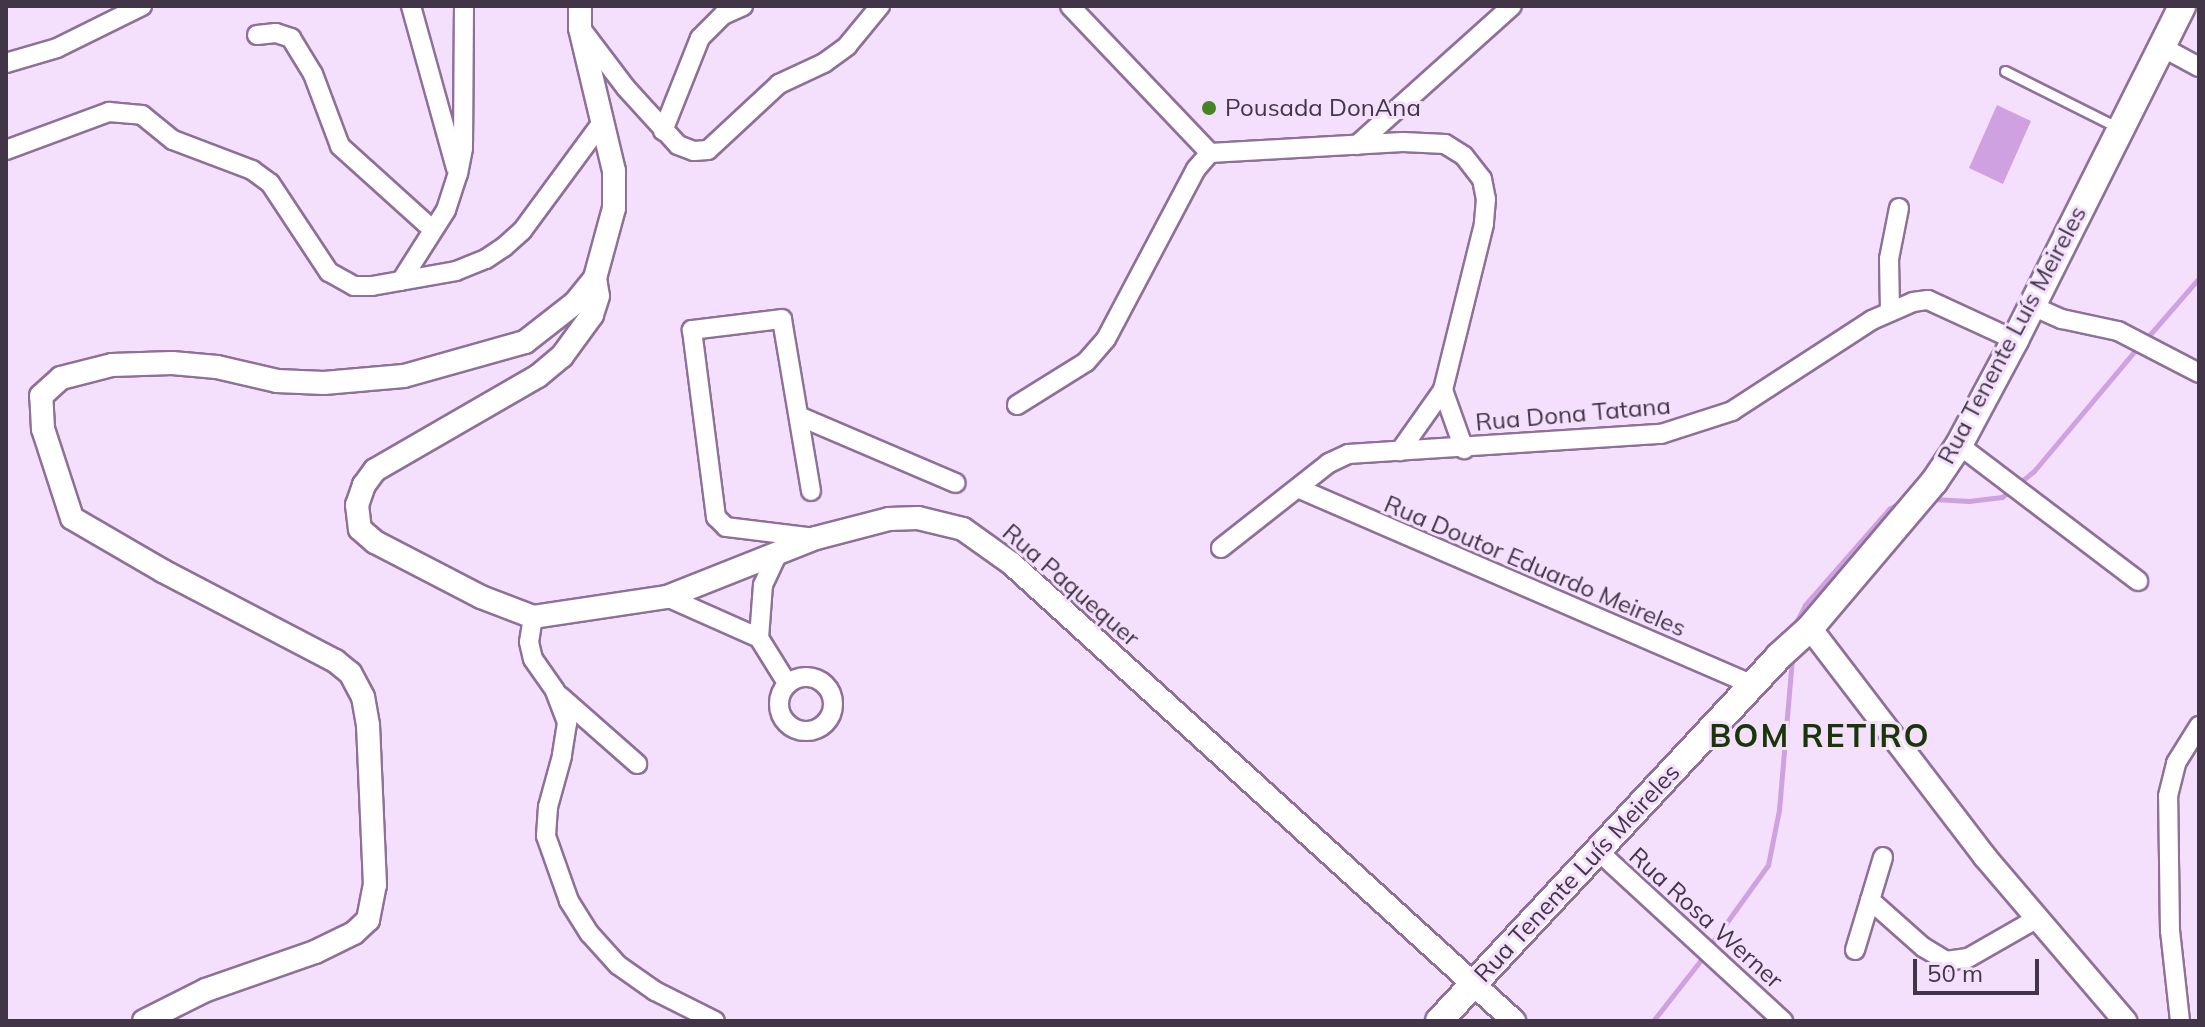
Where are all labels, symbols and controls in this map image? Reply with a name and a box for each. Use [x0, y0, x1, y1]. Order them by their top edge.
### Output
place label: Pousada DonAna [1225, 94, 1421, 122]
marker: Pousada DonAna [1200, 99, 1218, 117]
street label: Rua Tenente Luís Meireles [1932, 201, 2092, 469]
street label: Rua Dona Tatana [1474, 391, 1672, 437]
street label: Rua Doutor Eduardo Meireles [1380, 489, 1690, 643]
street label: Rua Paquequer [997, 518, 1145, 652]
district label: BOM RETIRO [1709, 716, 1931, 754]
street label: Rua Tenente Luís Meireles [1468, 758, 1686, 988]
street label: Rua Rosa Werner [1623, 842, 1789, 994]
scale bar [1917, 943, 2043, 993]
text: 50 m [1927, 958, 1983, 988]

